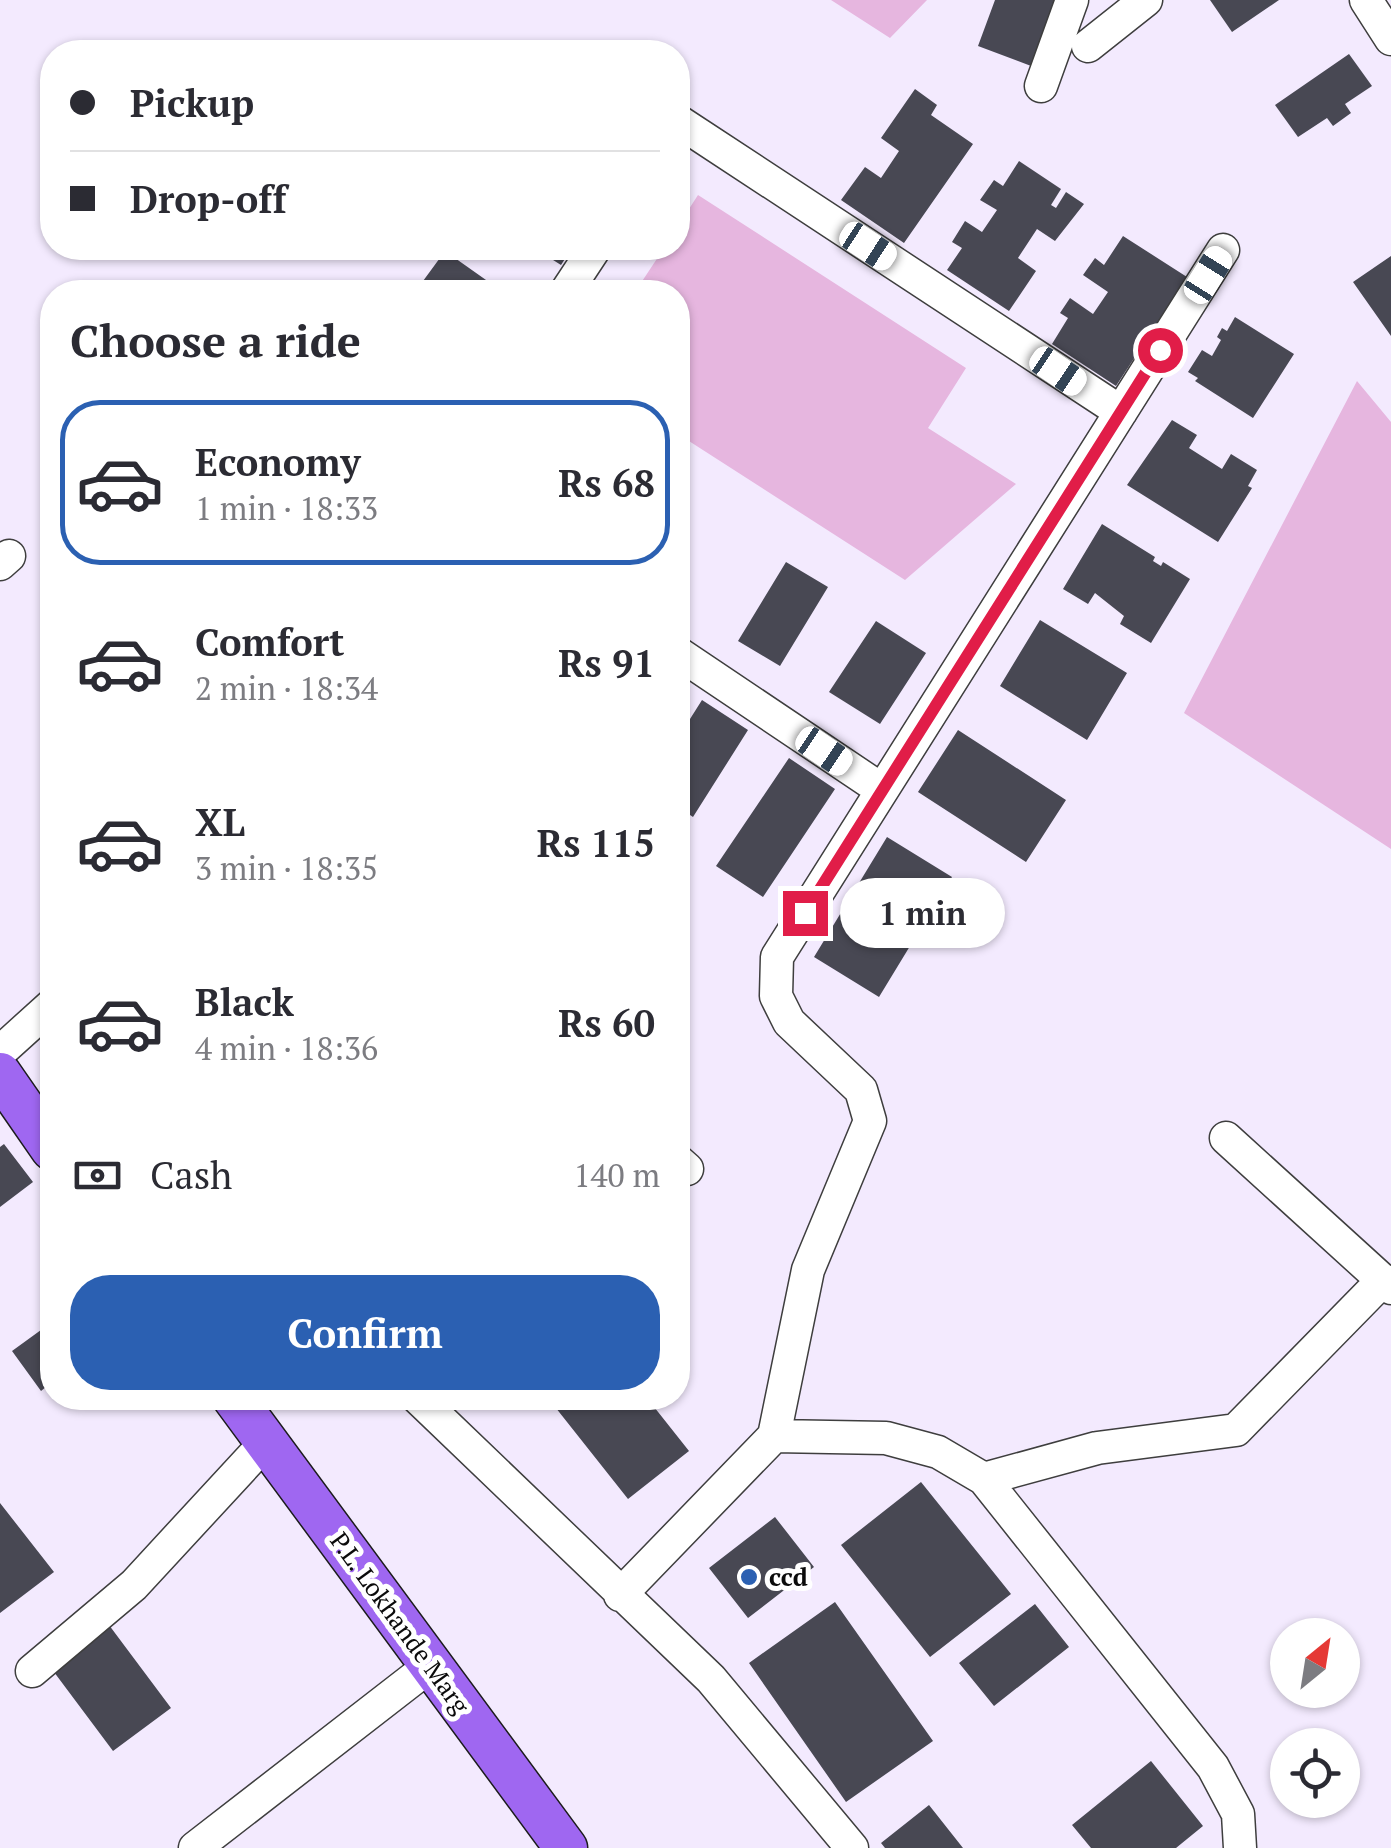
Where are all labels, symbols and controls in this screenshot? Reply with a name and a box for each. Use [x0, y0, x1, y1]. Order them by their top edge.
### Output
text: Pickup [130, 78, 254, 128]
text: Drop-off [130, 174, 287, 224]
car [835, 217, 901, 275]
car [1179, 242, 1237, 308]
text: Choose a ride [70, 310, 361, 370]
route start [1138, 328, 1183, 373]
car [1025, 342, 1091, 400]
text: Economy [195, 437, 361, 487]
icon: car [75, 438, 165, 528]
text: Rs 68 [558, 458, 655, 508]
text: 1 min · 18:33 [195, 487, 378, 529]
text: Comfort [195, 617, 344, 667]
icon: car [75, 618, 165, 708]
text: Rs 91 [558, 638, 655, 688]
text: 2 min · 18:34 [195, 667, 378, 709]
car [791, 722, 857, 780]
text: XL [195, 797, 245, 847]
icon: car [75, 798, 165, 888]
text: Rs 115 [537, 818, 655, 868]
text: 3 min · 18:35 [195, 847, 378, 889]
callout: 1 min [840, 878, 1005, 948]
route end [783, 891, 828, 936]
text: 1 min [879, 892, 966, 934]
text: Black [195, 977, 294, 1027]
icon: car [75, 978, 165, 1068]
text: Rs 60 [558, 998, 655, 1048]
text: 4 min · 18:36 [195, 1027, 378, 1069]
icon: cash [70, 1148, 125, 1203]
text: Cash [150, 1150, 232, 1200]
text: 140 m [573, 1154, 660, 1196]
button: Confirm [70, 1275, 660, 1390]
street label: P.L. Lokhande Marg [323, 1525, 478, 1721]
place label: ccd [769, 1560, 808, 1593]
marker: ccd [738, 1566, 760, 1588]
north arrow [1270, 1618, 1360, 1708]
map controls [1270, 1618, 1360, 1818]
button: locate [1270, 1728, 1360, 1818]

